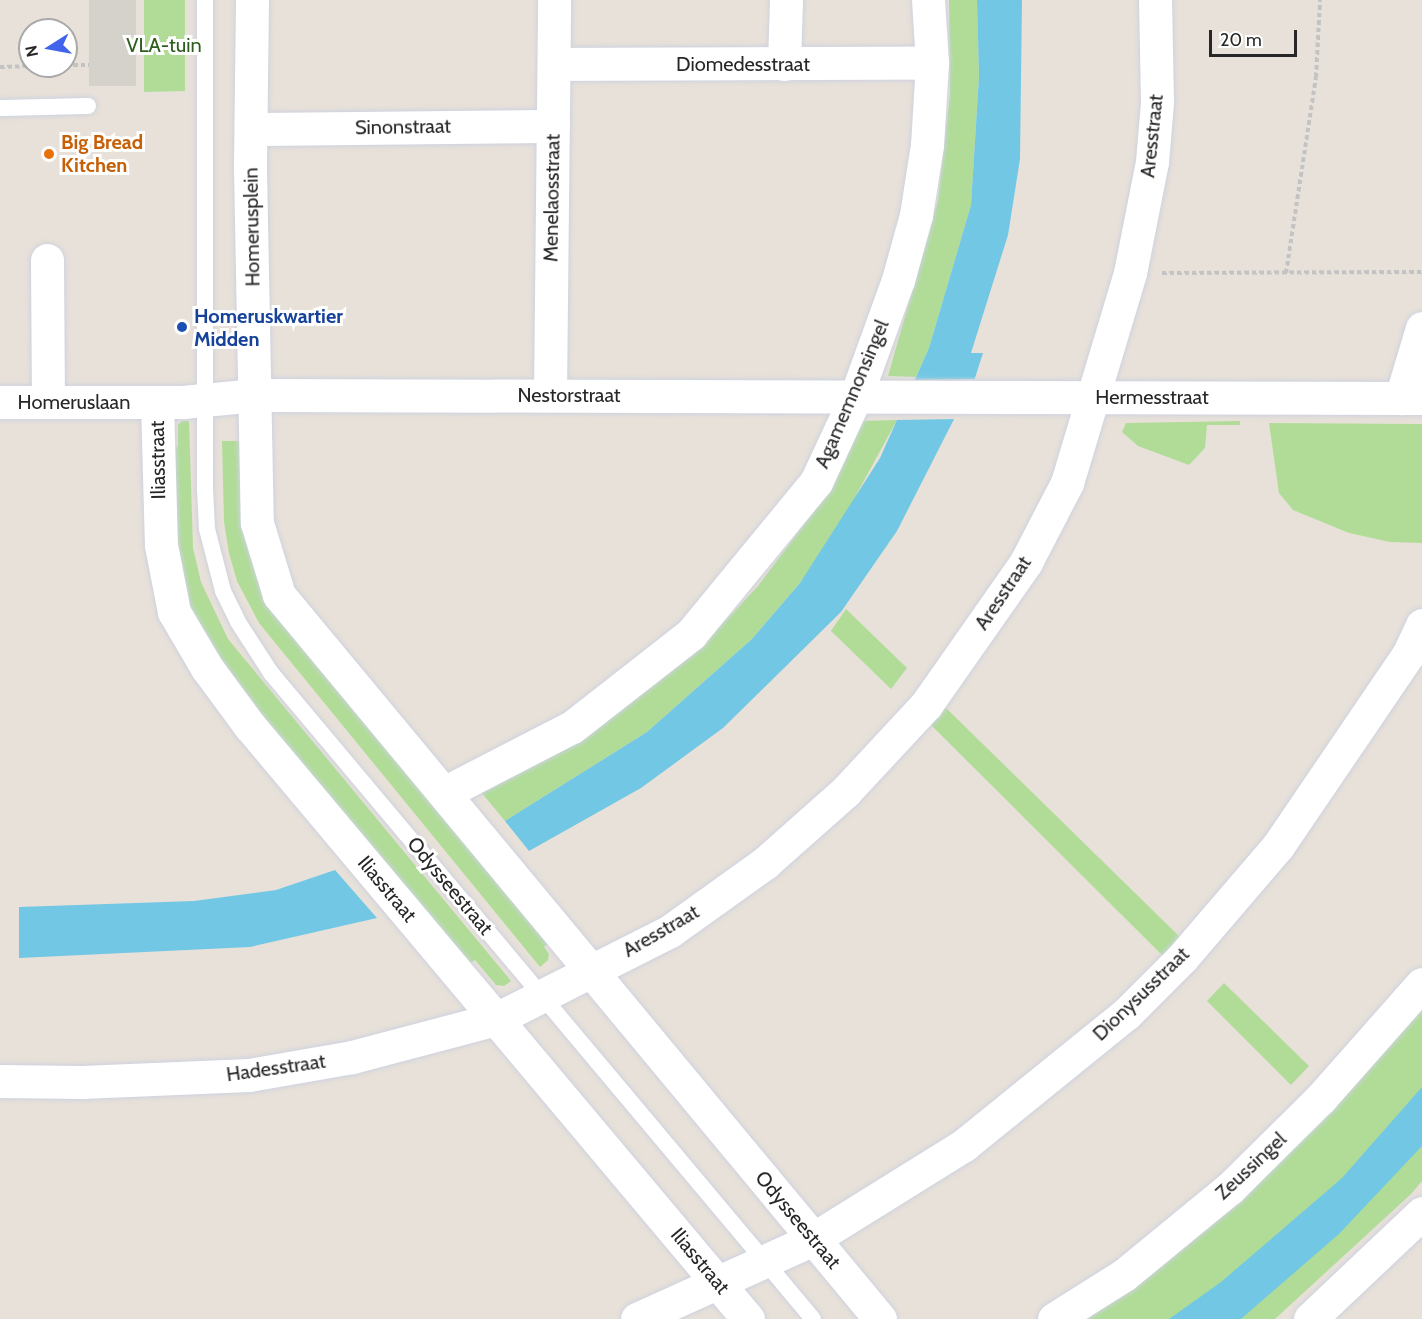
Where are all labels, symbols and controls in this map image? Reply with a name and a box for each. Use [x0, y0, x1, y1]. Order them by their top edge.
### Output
north arrow [18, 18, 78, 78]
scale bar [1212, 18, 1300, 56]
text: 20 m [1220, 29, 1262, 51]
park label: VLA-tuin [126, 33, 202, 57]
text: N [21, 44, 42, 59]
street label: Diomedesstraat [676, 52, 810, 76]
street label: Aresstraat [1136, 93, 1168, 179]
street label: Sinonstraat [355, 114, 451, 140]
place label: Big Bread Kitchen [61, 130, 143, 177]
street label: Menelaosstraat [539, 134, 565, 262]
marker: Big Bread Kitchen [42, 147, 56, 161]
street label: Homerusplein [239, 167, 265, 287]
place label: Homeruskwartier Midden [194, 304, 343, 351]
street label: Agamemnonsingel [810, 316, 894, 472]
marker: Homeruskwartier Midden [175, 320, 189, 334]
street label: Nestorstraat [517, 383, 621, 407]
street label: Hermesstraat [1095, 385, 1209, 409]
street label: Homeruslaan [18, 390, 130, 414]
street label: Iliasstraat [145, 420, 171, 500]
street label: Aresstraat [970, 552, 1036, 634]
street label: Odysseestraat [402, 832, 498, 940]
street label: Iliasstraat [353, 851, 421, 927]
street label: Aresstraat [619, 900, 703, 962]
street label: Dionysusstraat [1088, 942, 1194, 1046]
street label: Hadesstraat [225, 1049, 327, 1087]
street label: Zeussingel [1211, 1127, 1291, 1205]
street label: Odysseestraat [750, 1166, 846, 1274]
street label: Iliasstraat [666, 1223, 734, 1299]

